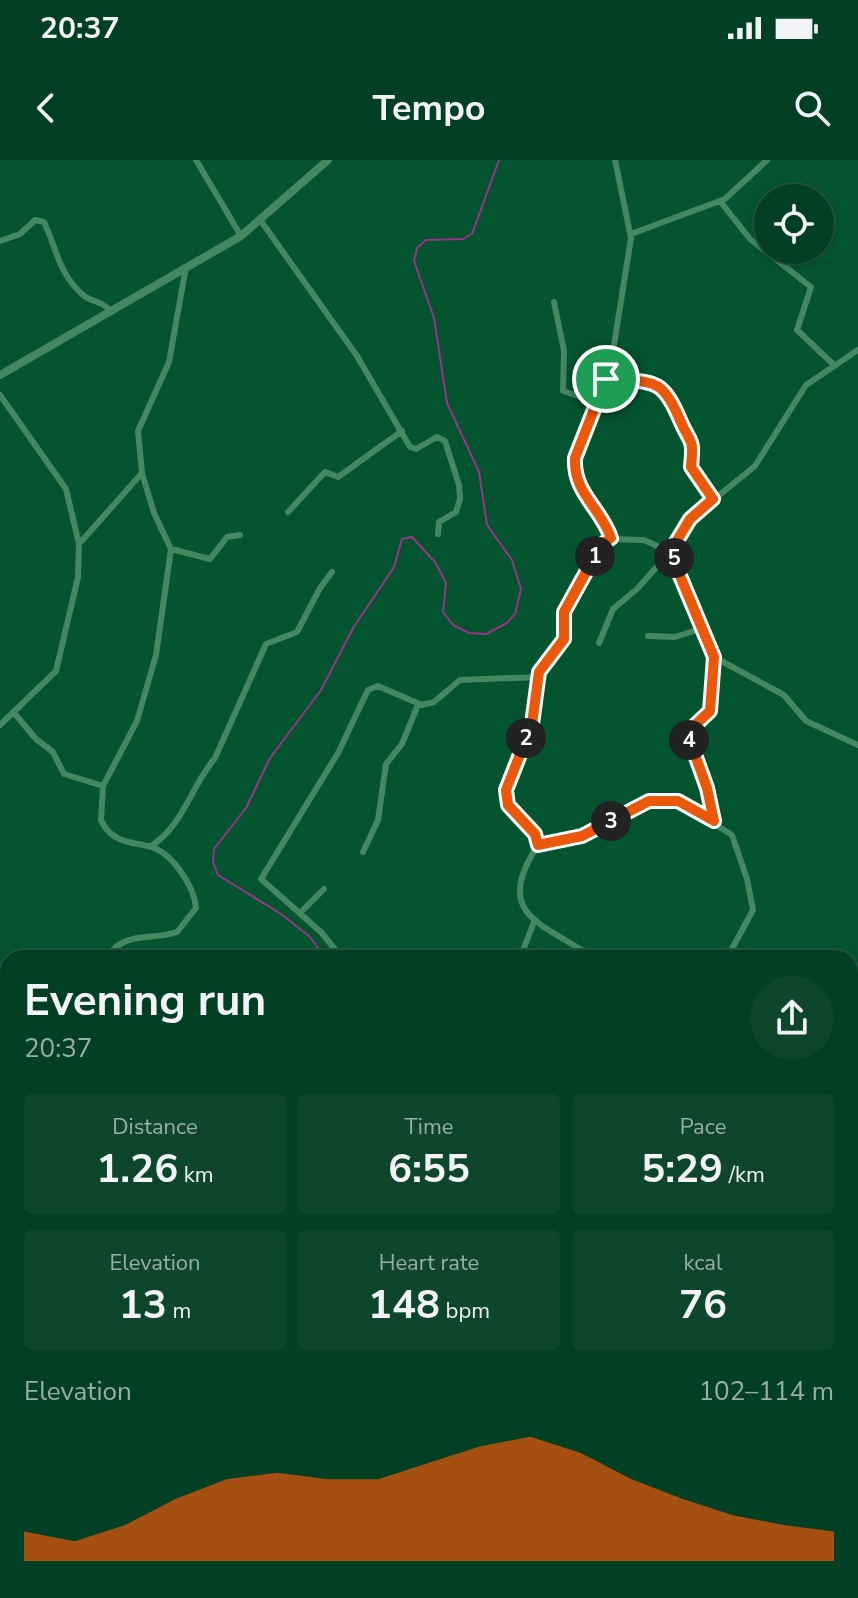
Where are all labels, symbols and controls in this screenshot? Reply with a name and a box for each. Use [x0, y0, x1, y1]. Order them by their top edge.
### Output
text: 20:37 [40, 8, 119, 49]
text: Tempo [373, 84, 485, 133]
icon: back [24, 86, 68, 130]
icon: search [790, 86, 834, 130]
map controls [754, 184, 834, 264]
button: locate [754, 184, 834, 264]
pin [572, 345, 640, 413]
icon: arrive [584, 357, 628, 401]
pin: 1 [575, 536, 615, 576]
pin: 5 [654, 538, 694, 578]
text: 1 [588, 541, 602, 571]
text: 5 [667, 543, 681, 573]
pin: 2 [506, 718, 546, 758]
pin: 4 [669, 720, 709, 760]
text: 2 [519, 723, 533, 753]
text: 4 [682, 725, 696, 755]
pin: 3 [591, 801, 631, 841]
text: 3 [604, 806, 618, 836]
text: Evening run [24, 971, 266, 1031]
button: share [750, 976, 834, 1060]
text: 20:37 [24, 1031, 92, 1066]
text: Distance [112, 1112, 198, 1142]
text: Time [405, 1112, 453, 1142]
text: Pace [680, 1112, 726, 1142]
text: 1.26 [96, 1142, 178, 1196]
text: 6:55 [388, 1142, 470, 1196]
text: 5:29 [641, 1142, 723, 1196]
text: km [178, 1160, 214, 1190]
text: /km [723, 1160, 765, 1190]
text: Elevation [109, 1248, 201, 1278]
text: Heart rate [379, 1248, 479, 1278]
text: kcal [684, 1248, 723, 1278]
text: 13 [119, 1278, 167, 1332]
text: 148 [368, 1278, 440, 1332]
text: 76 [679, 1278, 727, 1332]
text: m [167, 1296, 191, 1326]
text: bpm [440, 1296, 490, 1326]
text: Elevation [24, 1374, 132, 1409]
text: 102–114 m [698, 1374, 834, 1409]

